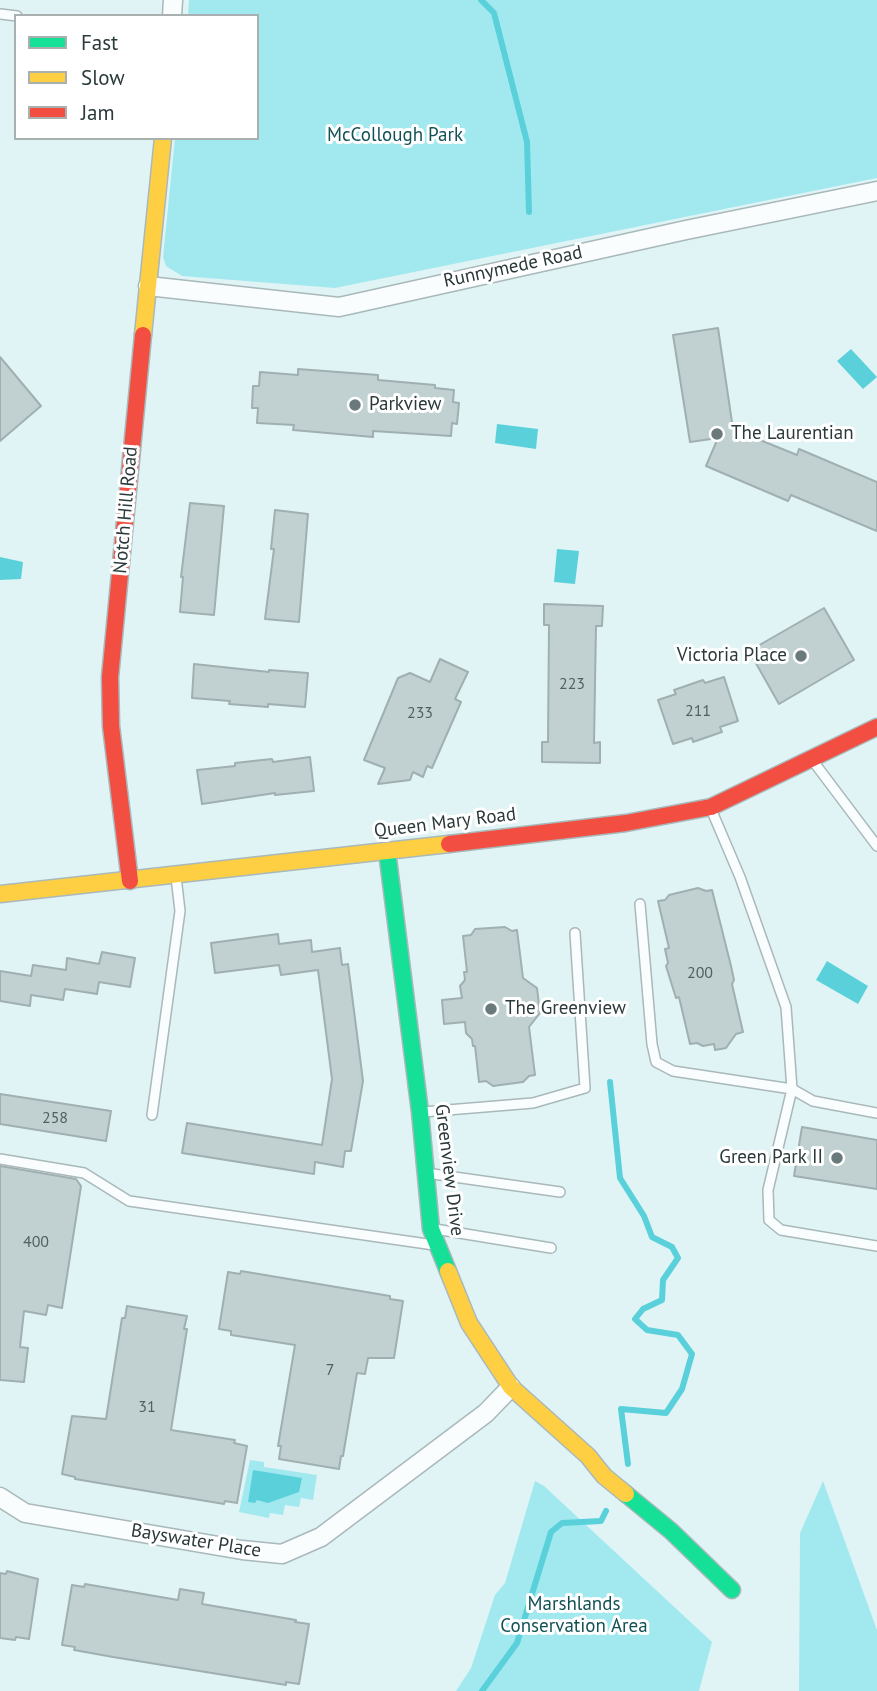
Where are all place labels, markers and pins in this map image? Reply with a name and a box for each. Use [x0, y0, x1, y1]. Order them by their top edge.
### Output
place label: Parkview [369, 394, 441, 416]
marker: Parkview [347, 397, 363, 413]
place label: The Laurentian [731, 423, 854, 445]
marker: The Laurentian [709, 426, 725, 442]
place label: Victoria Place [677, 645, 787, 667]
marker: Victoria Place [793, 648, 809, 664]
place label: The Greenview [505, 998, 626, 1020]
marker: The Greenview [483, 1001, 499, 1017]
place label: Green Park II [719, 1147, 823, 1169]
marker: Green Park II [829, 1150, 845, 1166]

